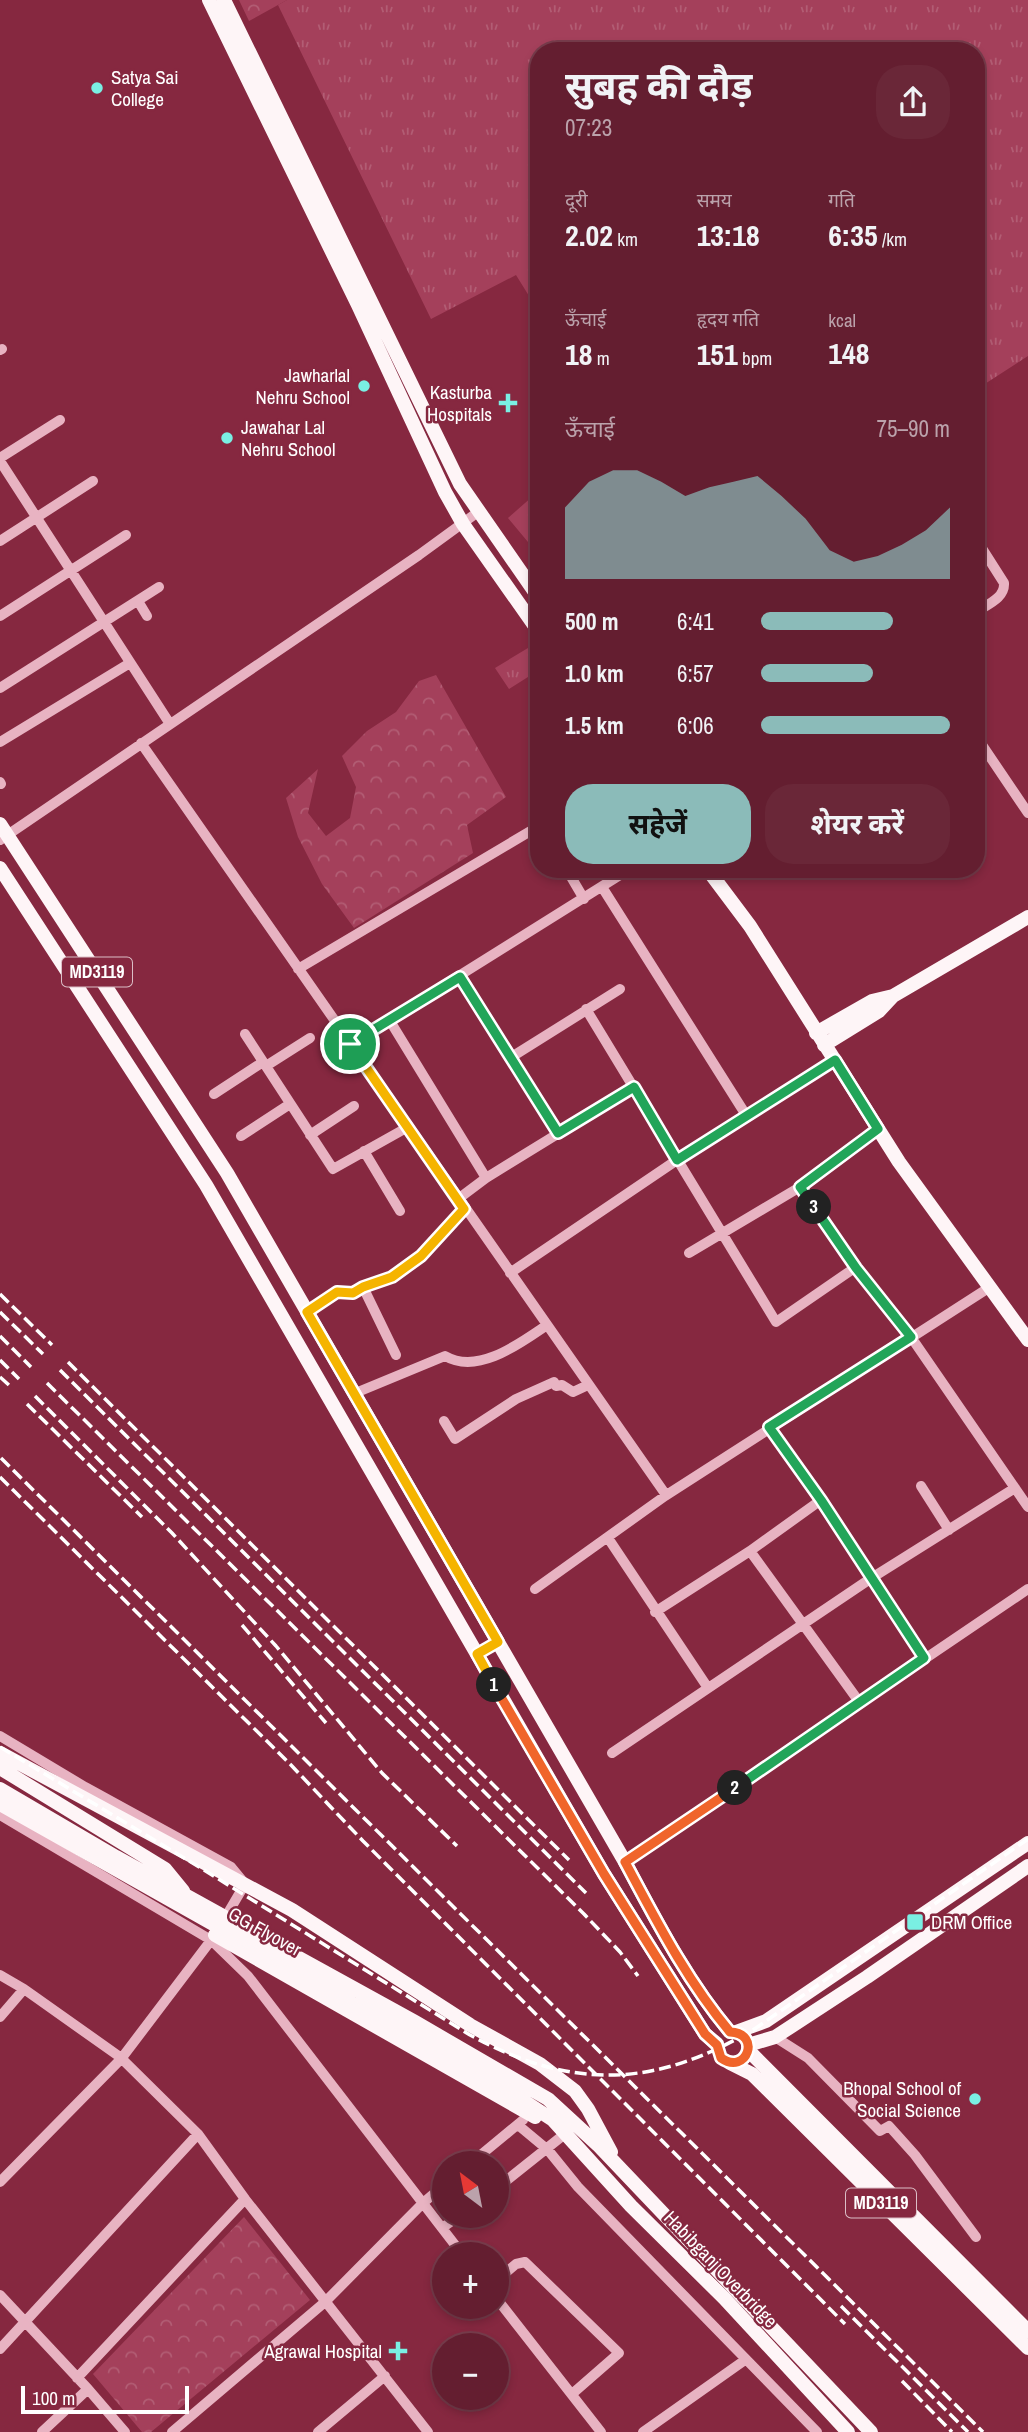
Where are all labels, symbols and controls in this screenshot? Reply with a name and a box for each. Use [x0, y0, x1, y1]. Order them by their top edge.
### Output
text: सुबह की दौड़ [565, 60, 752, 111]
place label: Satya Sai College [111, 64, 179, 112]
button: share [876, 65, 950, 139]
marker: Satya Sai College [89, 80, 105, 96]
text: 07:23 [565, 112, 612, 143]
text: दूरी [565, 187, 588, 213]
text: समय [697, 187, 732, 213]
text: गति [828, 187, 855, 213]
text: 2.02 [565, 215, 613, 255]
text: 13:18 [697, 215, 760, 255]
text: 6:35 [828, 215, 878, 255]
text: km [613, 226, 638, 252]
text: /km [878, 226, 907, 252]
text: ऊँचाई [565, 306, 606, 332]
text: हृदय गति [697, 306, 759, 332]
text: kcal [828, 307, 856, 333]
text: 148 [828, 333, 869, 373]
text: 18 [565, 334, 592, 374]
text: 151 [697, 334, 738, 374]
text: m [592, 345, 610, 371]
text: bpm [738, 345, 772, 371]
place label: Jawharlal Nehru School [256, 362, 350, 410]
marker: Jawharlal Nehru School [356, 378, 372, 394]
place label: Kasturba Hospitals [427, 379, 492, 427]
marker: Kasturba Hospitals [498, 393, 518, 413]
text: ऊँचाई [565, 413, 615, 444]
text: 75–90 m [877, 413, 950, 444]
place label: Jawahar Lal Nehru School [241, 414, 335, 462]
marker: Jawahar Lal Nehru School [219, 430, 235, 446]
text: 500 m [565, 606, 618, 637]
text: 6:41 [677, 606, 714, 637]
text: 1.0 km [565, 658, 624, 689]
text: 6:57 [677, 658, 714, 689]
text: 1.5 km [565, 710, 624, 741]
text: 6:06 [677, 710, 714, 741]
button: सहेजें [565, 784, 751, 864]
button: शेयर करें [765, 784, 950, 864]
road number: MD3119 [62, 958, 132, 987]
pin [320, 1014, 380, 1074]
icon: arrive [331, 1025, 369, 1063]
pin: 3 [796, 1190, 832, 1224]
text: 3 [809, 1193, 818, 1219]
pin: 1 [476, 1668, 512, 1702]
text: 1 [489, 1671, 498, 1697]
pin: 2 [718, 1770, 752, 1806]
text: 2 [730, 1774, 739, 1800]
street label: GG Flyover [224, 1900, 307, 1962]
place label: DRM Office [931, 1909, 1012, 1935]
marker: DRM Office [905, 1912, 925, 1932]
place label: Bhopal School of Social Science [843, 2075, 962, 2123]
marker: Bhopal School of Social Science [967, 2091, 983, 2107]
north arrow [432, 2151, 509, 2228]
map controls [432, 2151, 509, 2410]
road number: MD3119 [846, 2188, 916, 2218]
street label: Habibganj Overbridge [658, 2205, 784, 2333]
button: + [432, 2242, 509, 2319]
button: − [432, 2333, 509, 2410]
place label: Agrawal Hospital [263, 2338, 382, 2364]
marker: Agrawal Hospital [388, 2341, 408, 2361]
scale bar [21, 2383, 189, 2415]
text: 100 m [32, 2385, 75, 2411]

